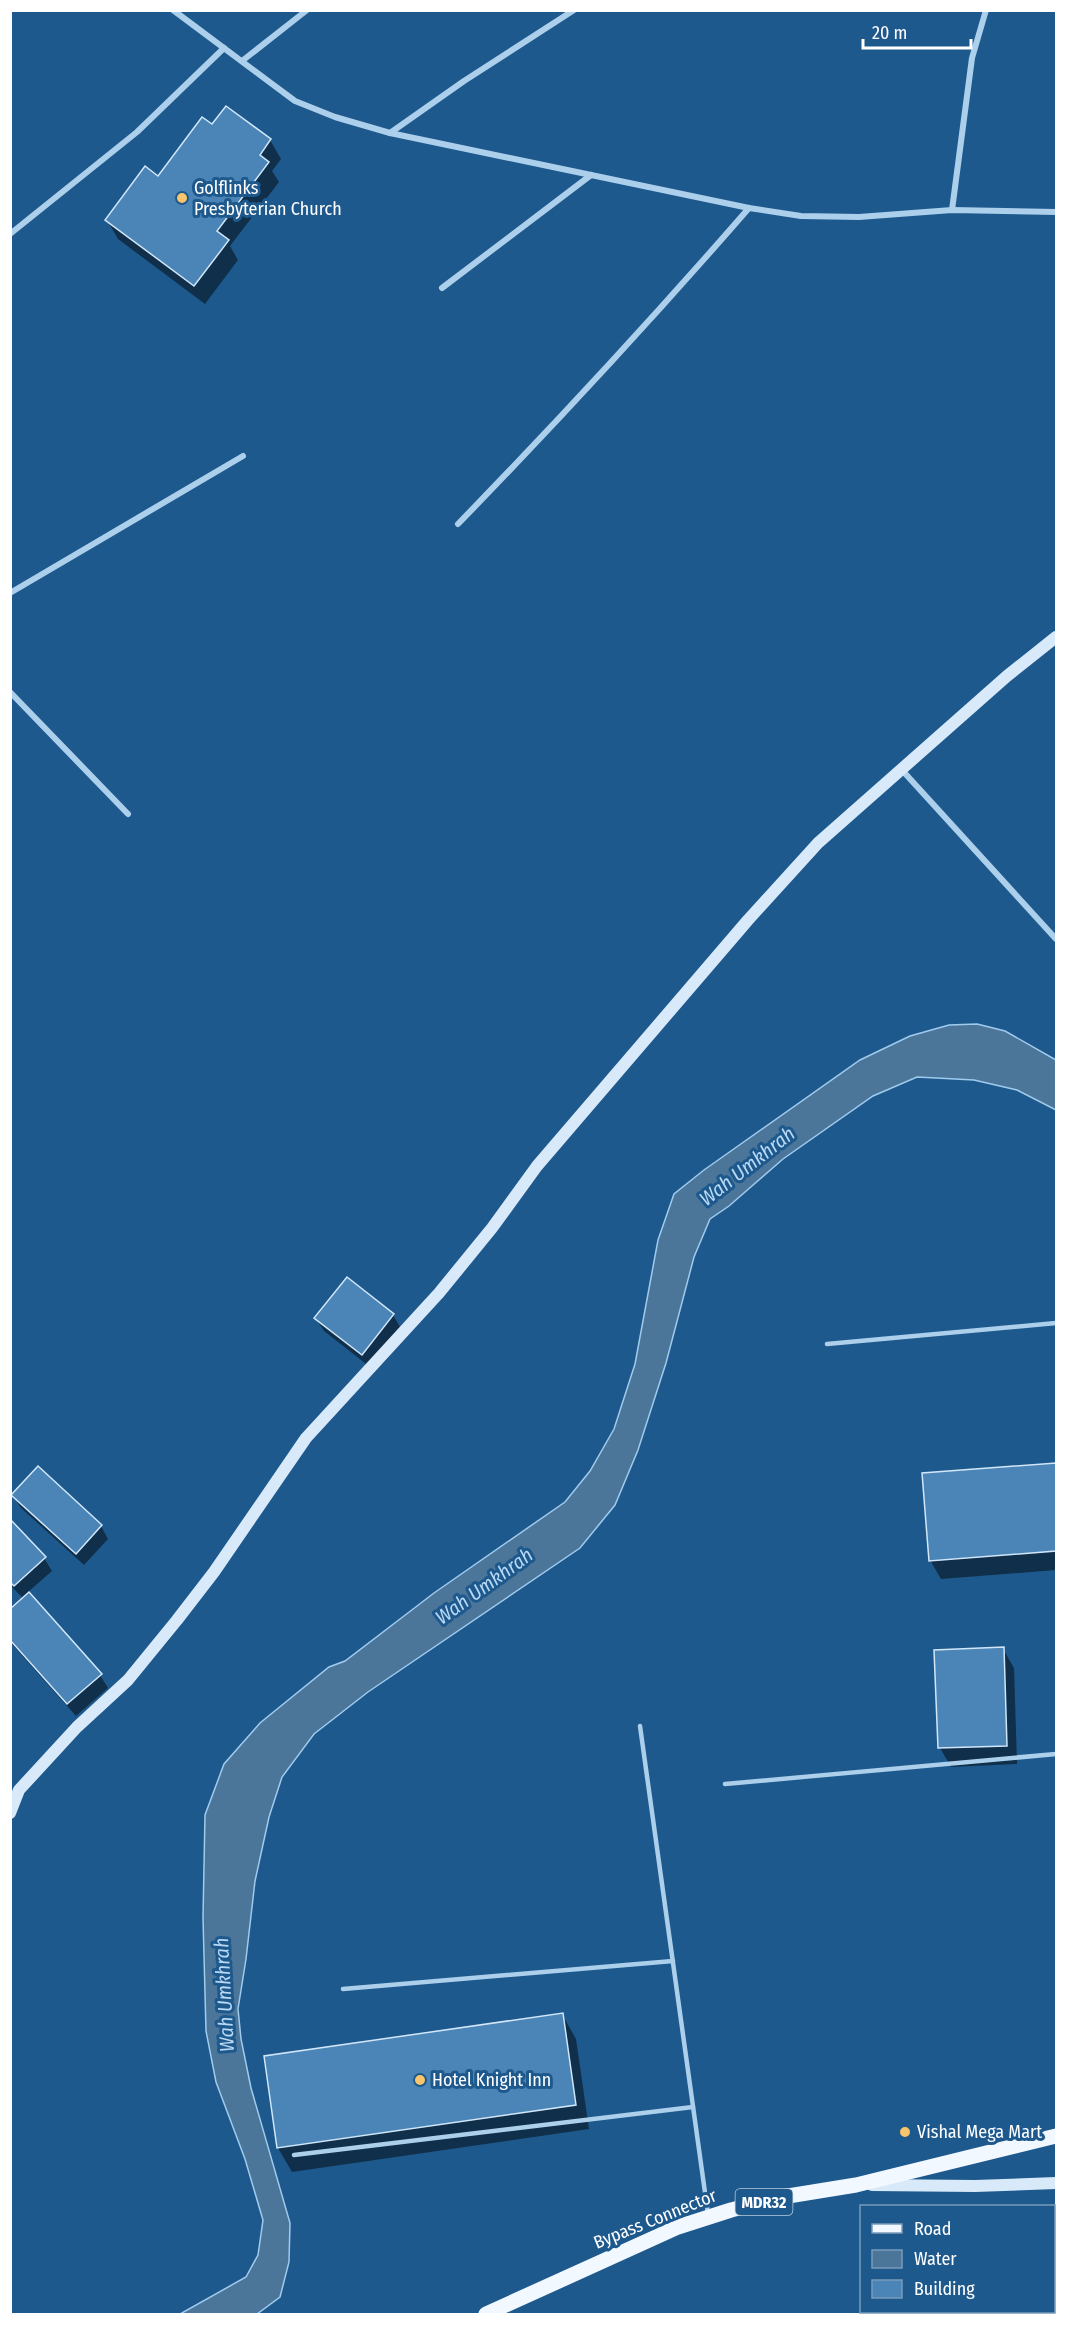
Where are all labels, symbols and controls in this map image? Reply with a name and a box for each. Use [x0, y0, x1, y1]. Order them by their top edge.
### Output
scale bar [863, 12, 971, 50]
text: 20 m [872, 22, 907, 44]
place label: Golflinks Presbyterian Church [194, 177, 342, 220]
marker: Golflinks Presbyterian Church [175, 191, 189, 205]
water label: Wah Umkhrah [694, 1121, 800, 1211]
water label: Wah Umkhrah [431, 1543, 537, 1629]
water label: Wah Umkhrah [209, 1937, 239, 2053]
place label: Hotel Knight Inn [432, 2069, 551, 2091]
marker: Hotel Knight Inn [413, 2073, 427, 2087]
place label: Vishal Mega Mart [917, 2121, 1042, 2143]
marker: Vishal Mega Mart [898, 2125, 912, 2139]
street label: Bypass Connector [590, 2184, 720, 2254]
road number: MDR32 [736, 2189, 792, 2215]
legend [860, 2205, 1055, 2313]
text: Road [914, 2218, 951, 2240]
text: Water [914, 2248, 957, 2270]
text: Building [914, 2278, 975, 2300]

